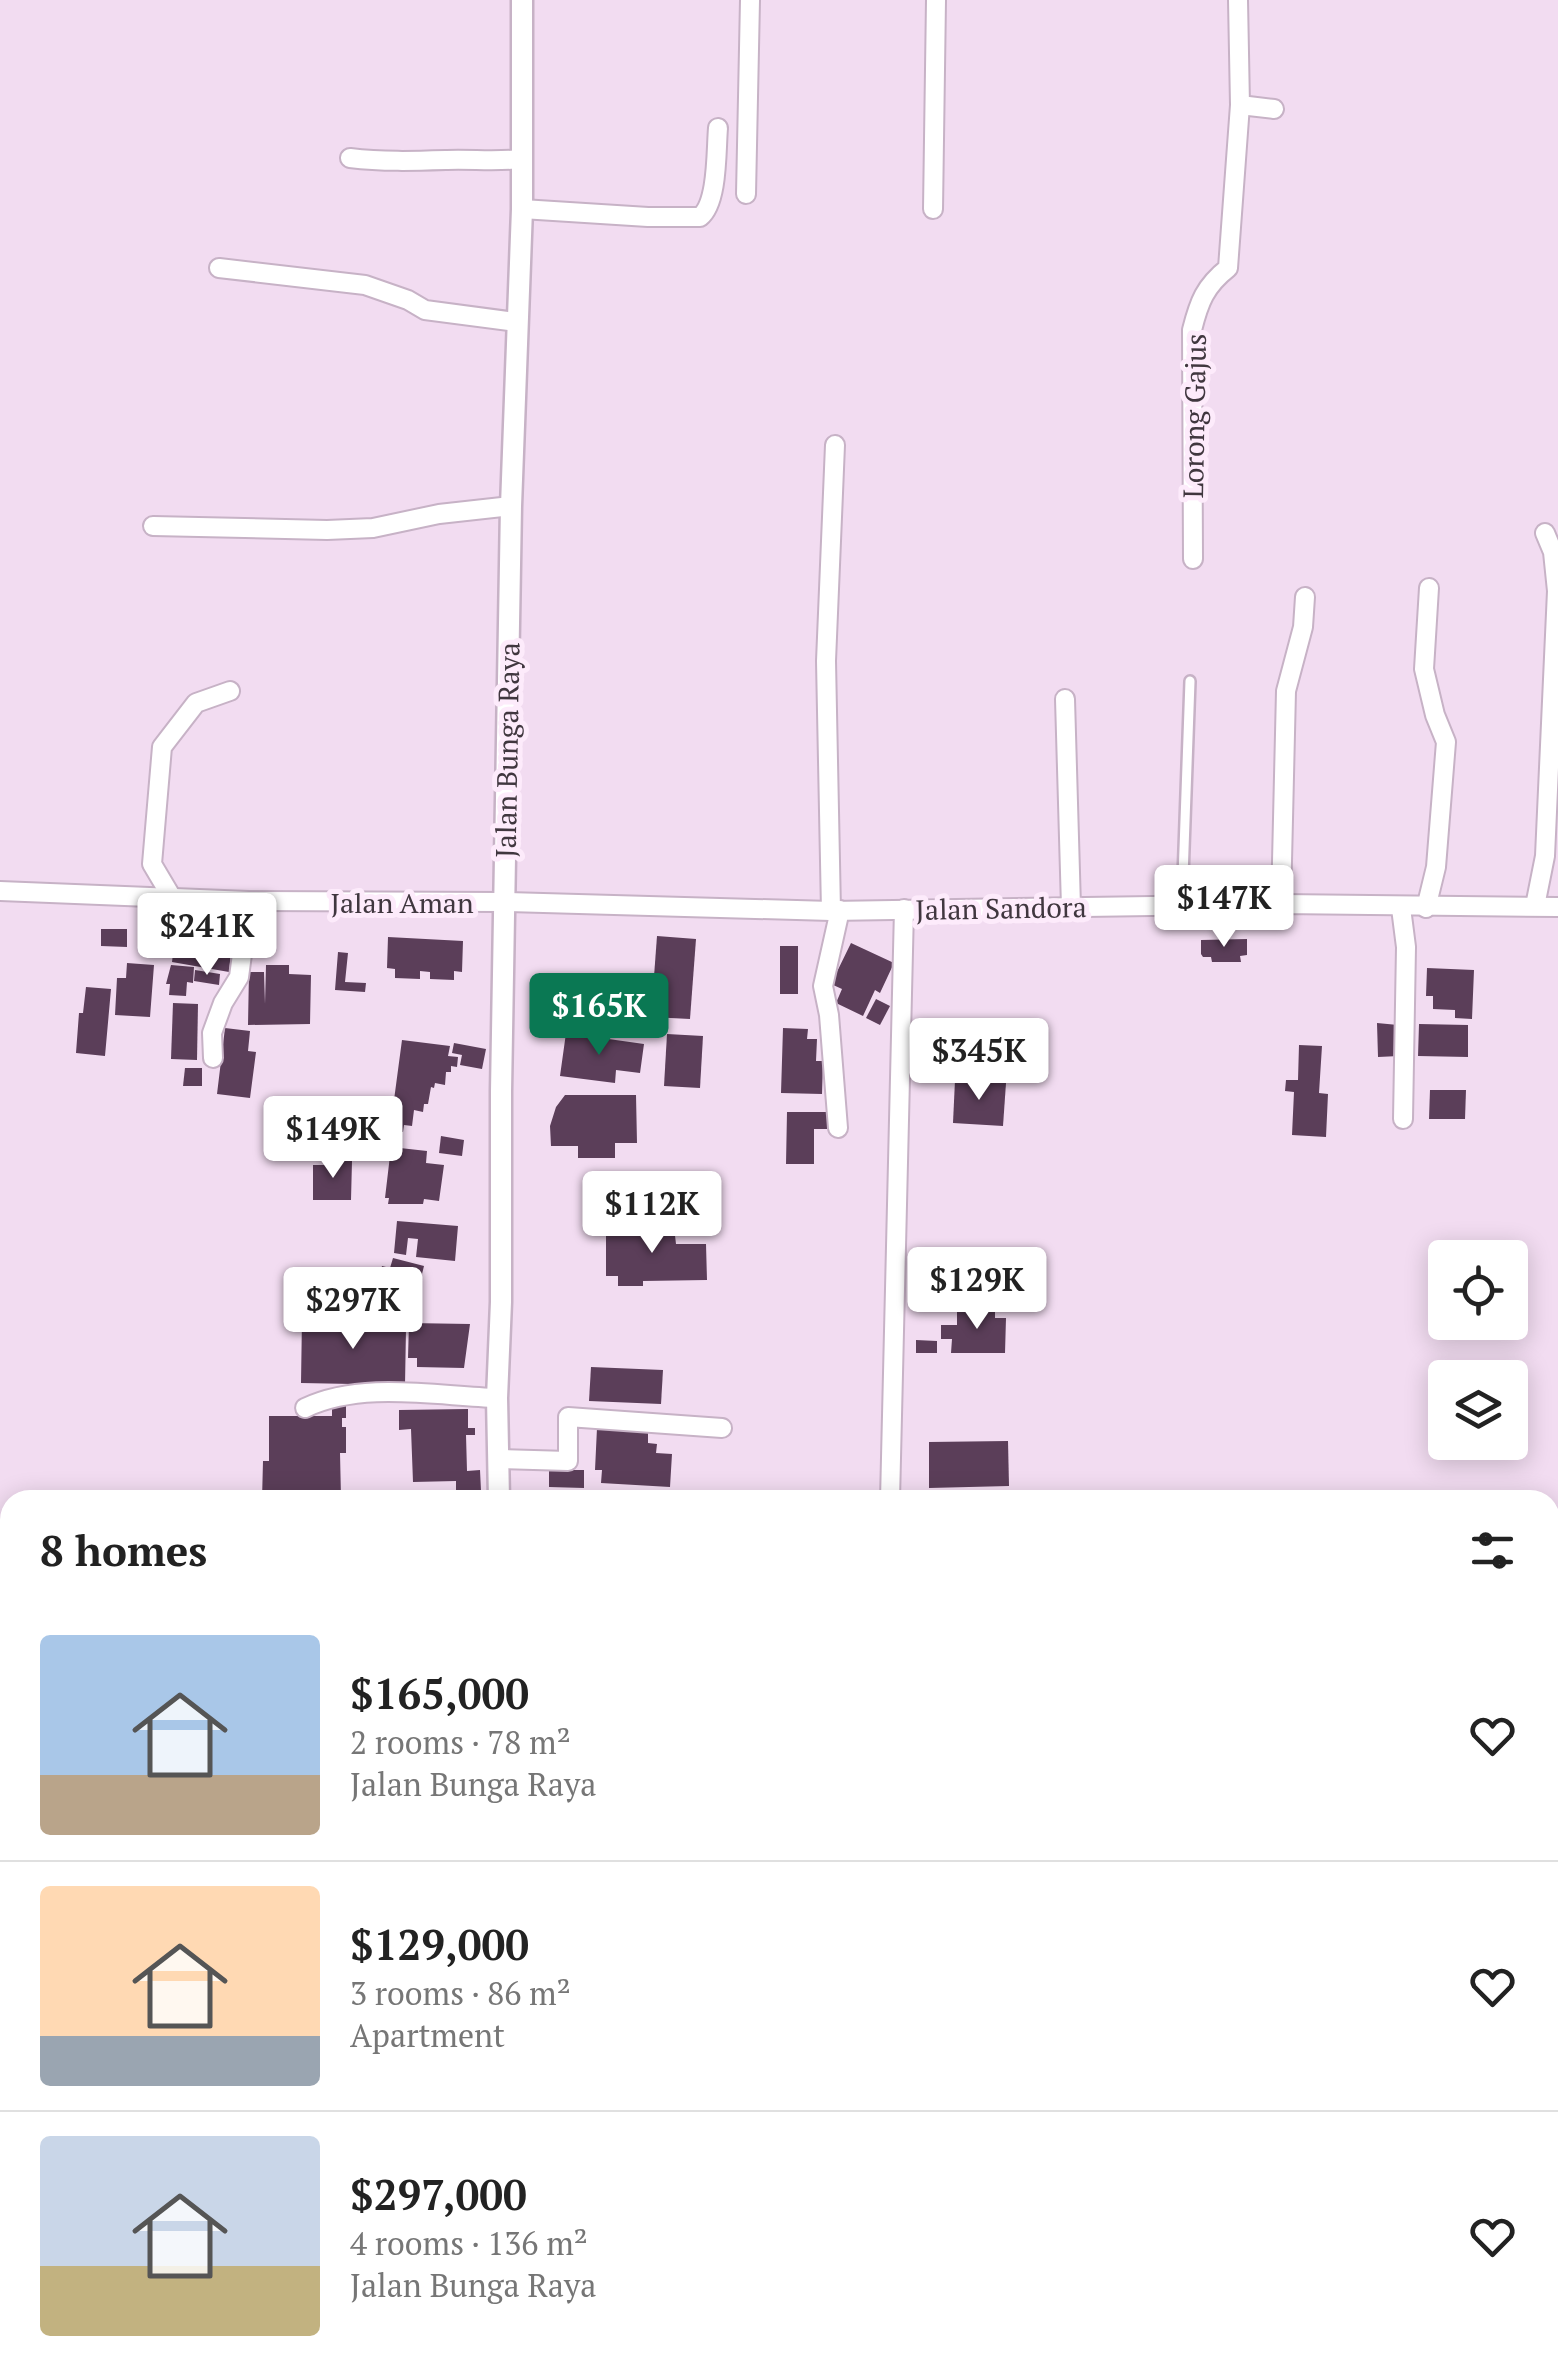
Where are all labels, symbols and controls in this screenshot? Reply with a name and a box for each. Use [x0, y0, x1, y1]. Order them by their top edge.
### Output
street label: Lorong Gajus [1174, 333, 1214, 499]
street label: Jalan Bunga Raya [487, 642, 527, 858]
pin: $147K [1154, 865, 1294, 950]
text: $147K [1176, 876, 1272, 918]
street label: Jalan Aman [330, 884, 474, 921]
street label: Jalan Sandora [915, 888, 1087, 928]
pin: $241K [137, 893, 277, 978]
text: $241K [159, 904, 255, 946]
pin: $165K [529, 973, 669, 1058]
text: $165K [551, 984, 647, 1026]
pin: $345K [909, 1018, 1049, 1103]
text: $345K [931, 1029, 1027, 1071]
pin: $149K [263, 1096, 403, 1181]
text: $149K [285, 1107, 381, 1149]
pin: $112K [582, 1171, 722, 1256]
text: $112K [604, 1182, 700, 1224]
map controls [1428, 1240, 1528, 1460]
button: locate [1428, 1240, 1528, 1340]
pin: $129K [907, 1247, 1047, 1332]
text: $129K [929, 1258, 1025, 1300]
pin: $297K [283, 1267, 423, 1352]
text: $297K [305, 1278, 401, 1320]
button: layers [1428, 1360, 1528, 1460]
text: 8 homes [40, 1522, 207, 1578]
icon: filters [1465, 1523, 1520, 1578]
text: $165,000 [350, 1665, 529, 1721]
icon: home [120, 1675, 240, 1795]
icon: heart [1465, 1708, 1520, 1763]
text: 2 rooms · 78 m² [350, 1721, 571, 1763]
text: Jalan Bunga Raya [350, 1763, 596, 1805]
text: $129,000 [350, 1916, 529, 1972]
icon: home [120, 1926, 240, 2046]
icon: heart [1465, 1959, 1520, 2014]
text: 3 rooms · 86 m² [350, 1972, 571, 2014]
text: Apartment [350, 2014, 505, 2056]
text: $297,000 [350, 2166, 527, 2222]
icon: home [120, 2176, 240, 2296]
icon: heart [1465, 2209, 1520, 2264]
text: 4 rooms · 136 m² [350, 2222, 588, 2264]
text: Jalan Bunga Raya [350, 2264, 596, 2306]

